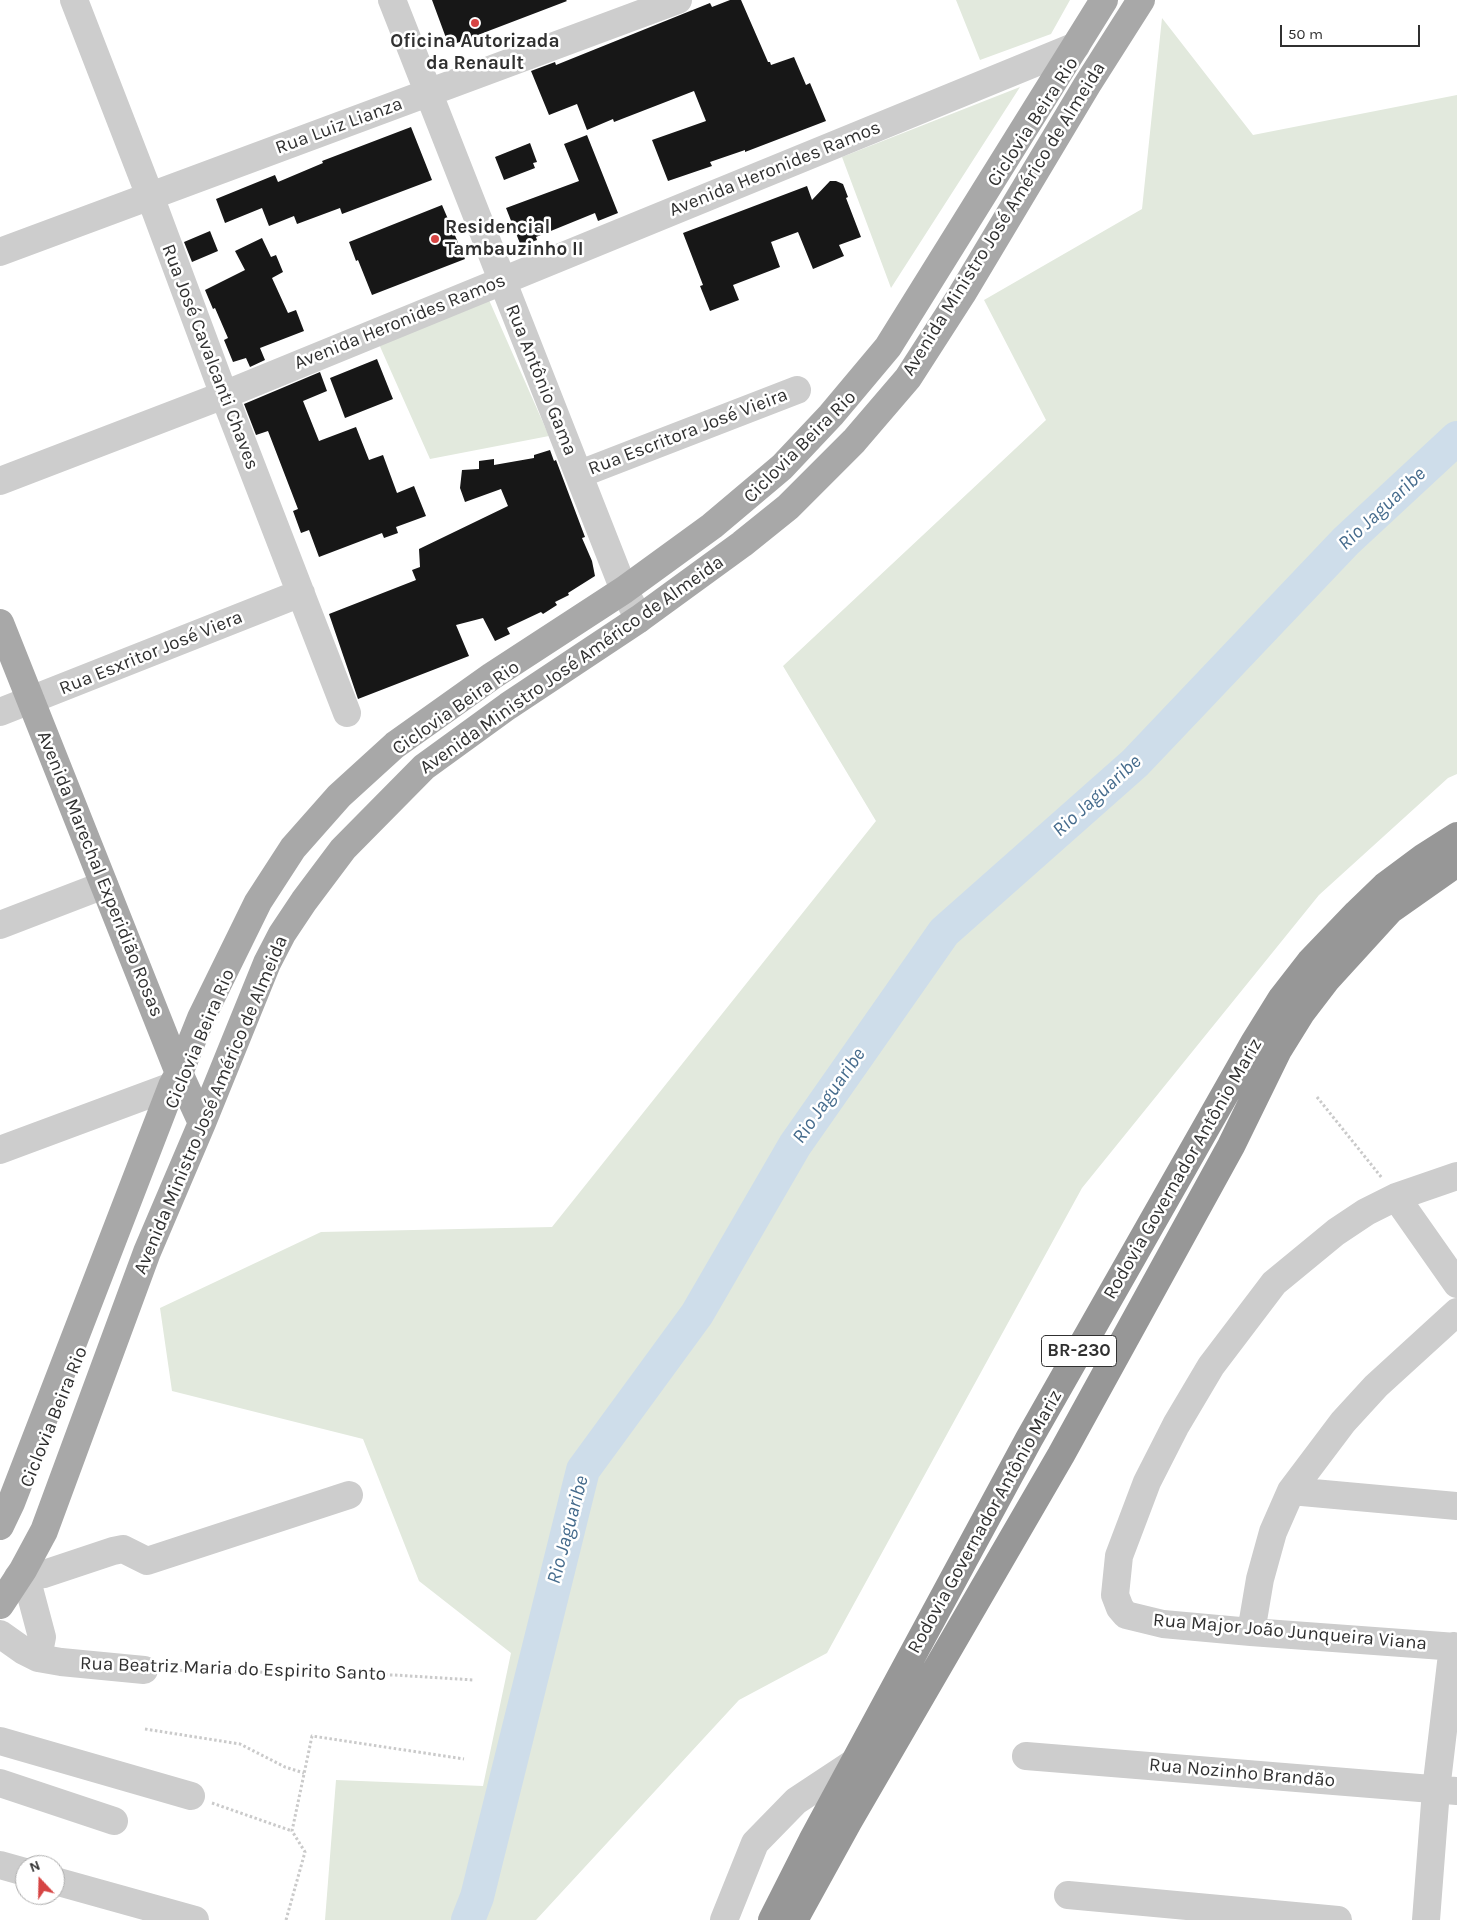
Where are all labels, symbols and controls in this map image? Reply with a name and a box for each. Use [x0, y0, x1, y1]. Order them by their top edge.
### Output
scale bar [1282, 15, 1422, 47]
marker: Oficina Autorizada da Renault [469, 17, 481, 29]
text: 50 m [1288, 25, 1323, 43]
place label: Oficina Autorizada da Renault [390, 31, 560, 75]
street label: Ciclovia Beira Rio [983, 53, 1083, 191]
street label: Avenida Ministro José Américo de Almeida [897, 58, 1111, 380]
street label: Rua Luiz Lianza [272, 92, 406, 160]
street label: Avenida Heronides Ramos [666, 116, 884, 222]
place label: Residencial Tambauzinho II [445, 217, 584, 261]
marker: Residencial Tambauzinho II [429, 233, 441, 245]
street label: Rua José Cavalcanti Chaves [156, 241, 264, 473]
street label: Avenida Heronides Ramos [291, 269, 509, 375]
street label: Rua Antônio Gama [500, 301, 582, 459]
street label: Rua Escritora José Vieira [585, 383, 791, 481]
street label: Ciclovia Beira Rio [739, 386, 861, 508]
water label: Rio Jaguaribe [1333, 462, 1431, 556]
street label: Avenida Ministro José Américo de Almeida [416, 551, 728, 779]
street label: Rua Esxritor José Viera [56, 606, 246, 700]
street label: Ciclovia Beira Rio [388, 656, 524, 760]
street label: Avenida Marechal Experidião Rosas [32, 728, 168, 1020]
water label: Rio Jaguaribe [1048, 750, 1146, 842]
street label: Avenida Ministro José Américo de Almeida [129, 932, 293, 1278]
street label: Ciclovia Beira Rio [160, 966, 240, 1112]
street label: Rodovia Governador Antônio Mariz [1099, 1034, 1267, 1304]
water label: Rio Jaguaribe [787, 1044, 871, 1148]
road number: BR-230 [1042, 1335, 1116, 1366]
street label: Ciclovia Beira Rio [15, 1343, 93, 1491]
street label: Rodovia Governador Antônio Mariz [903, 1386, 1067, 1658]
water label: Rio Jaguaribe [542, 1473, 594, 1587]
street label: Rua Major João Junqueira Viana [1152, 1609, 1428, 1655]
street label: Rua Beatriz Maria do Espirito Santo [79, 1652, 387, 1686]
street label: Rua Nozinho Brandão [1148, 1754, 1336, 1792]
north arrow [15, 1855, 65, 1905]
text: N [27, 1857, 43, 1876]

